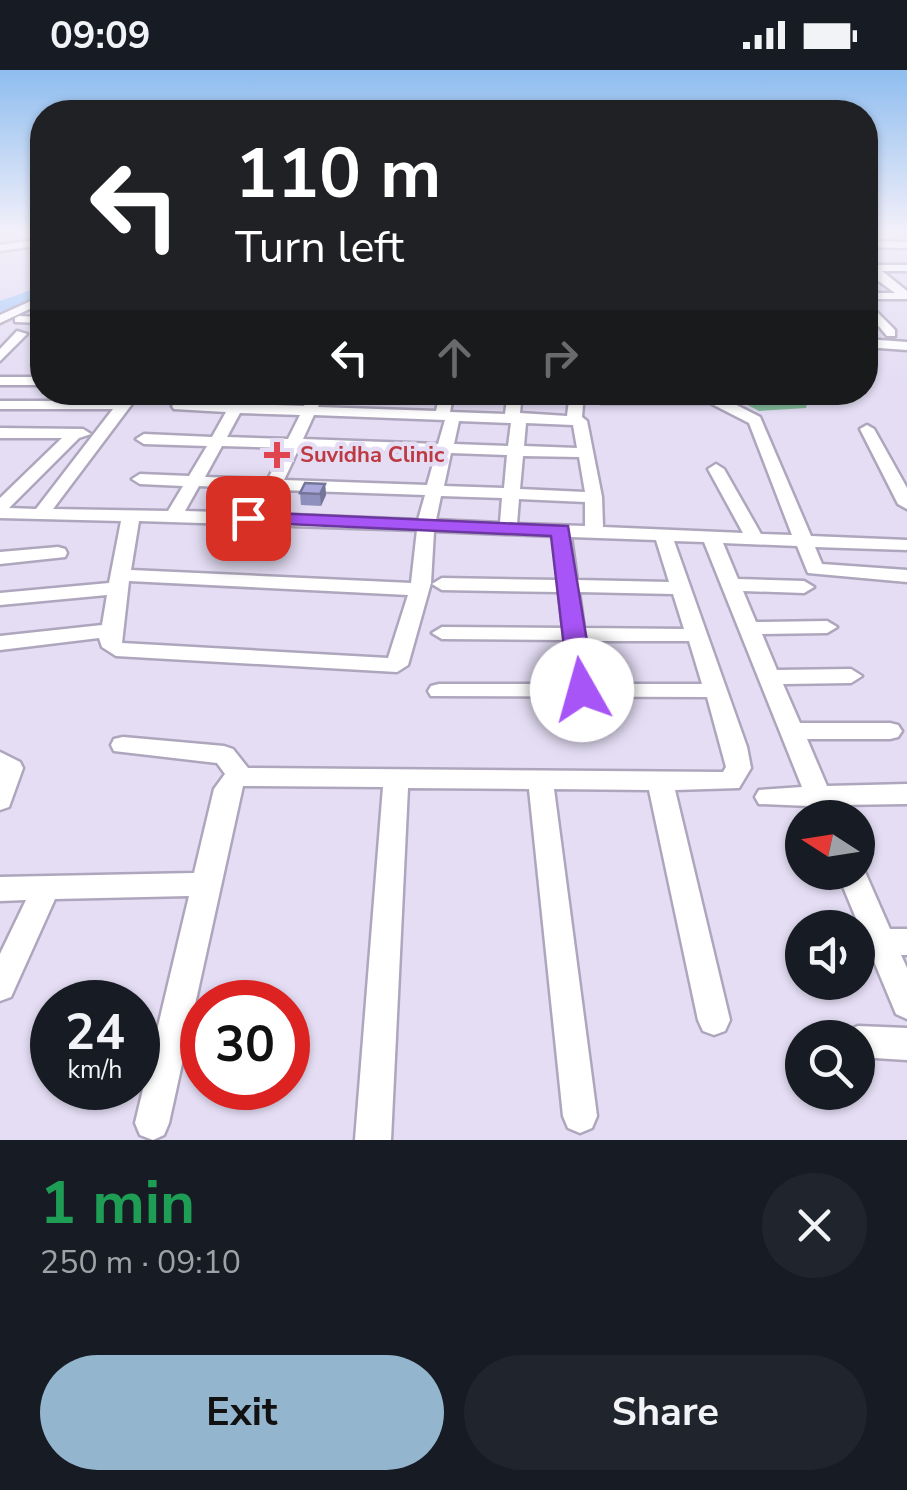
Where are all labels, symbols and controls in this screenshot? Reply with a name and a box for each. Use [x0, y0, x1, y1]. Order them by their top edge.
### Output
text: 09:09 [50, 10, 151, 61]
text: 110 m [235, 126, 441, 222]
icon: left [70, 140, 200, 270]
text: Turn left [235, 217, 404, 278]
icon: left [322, 330, 377, 385]
icon: ahead [427, 330, 482, 385]
icon: right [532, 330, 587, 385]
place label: Suvidha Clinic [300, 440, 445, 470]
marker: Suvidha Clinic [264, 442, 290, 468]
pin [206, 476, 291, 561]
icon: arrive [221, 491, 276, 546]
position arrow [530, 638, 634, 742]
north arrow [785, 800, 875, 890]
map controls [785, 800, 875, 1110]
button: sound [785, 910, 875, 1000]
speed limit sign: 30 [180, 980, 310, 1110]
text: 24 [65, 998, 125, 1067]
button: search [785, 1020, 875, 1110]
text: km/h [67, 1053, 123, 1087]
text: 1 min [40, 1162, 195, 1244]
button: close [762, 1173, 867, 1278]
text: 250 m · 09:10 [40, 1241, 241, 1284]
button: Exit [40, 1355, 444, 1470]
button: Share [464, 1355, 867, 1470]

